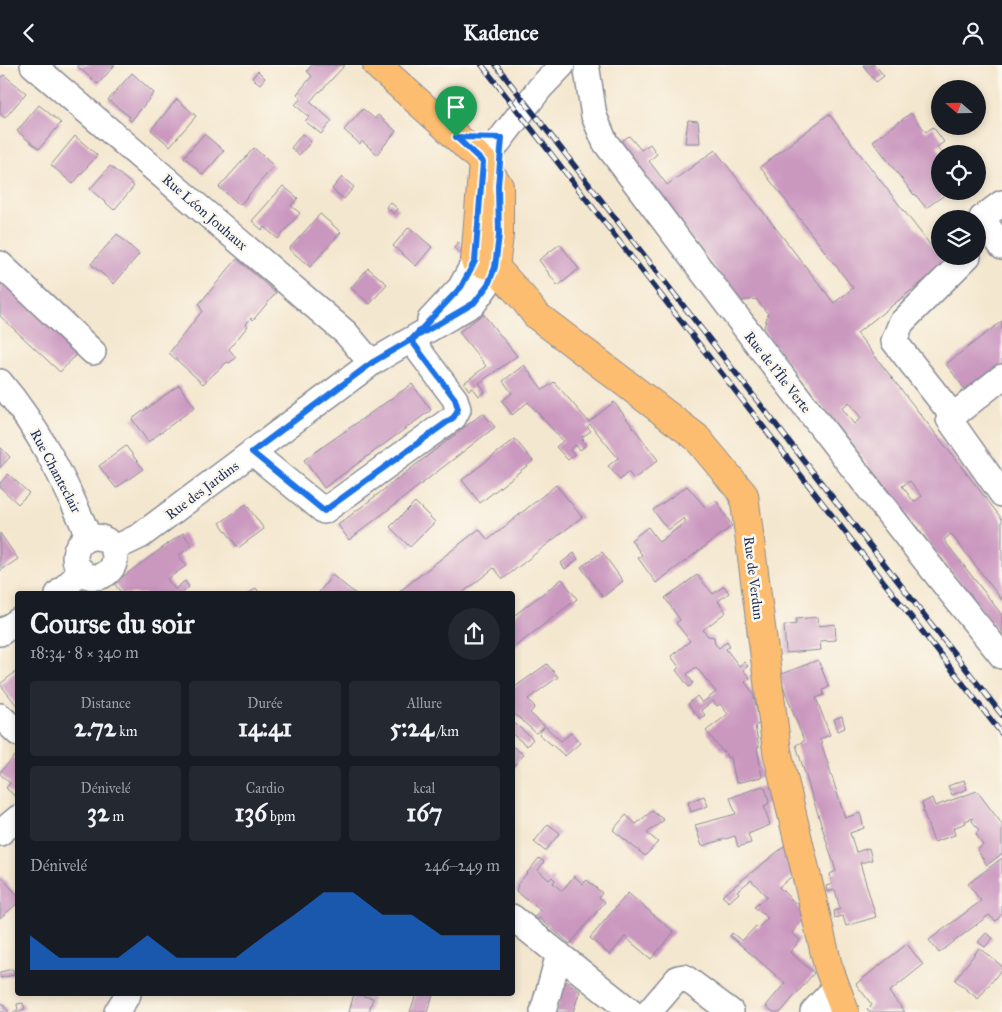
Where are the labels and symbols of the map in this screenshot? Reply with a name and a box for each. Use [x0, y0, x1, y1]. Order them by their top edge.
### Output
north arrow [931, 80, 986, 135]
pin [435, 86, 477, 137]
street label: Rue Léon Jouhaux [158, 171, 251, 255]
street label: Rue de l'Île Verte [741, 328, 815, 416]
street label: Rue Chanteclair [26, 427, 85, 517]
street label: Rue des Jardins [162, 457, 243, 524]
street label: Rue de Verdun [740, 535, 767, 621]

